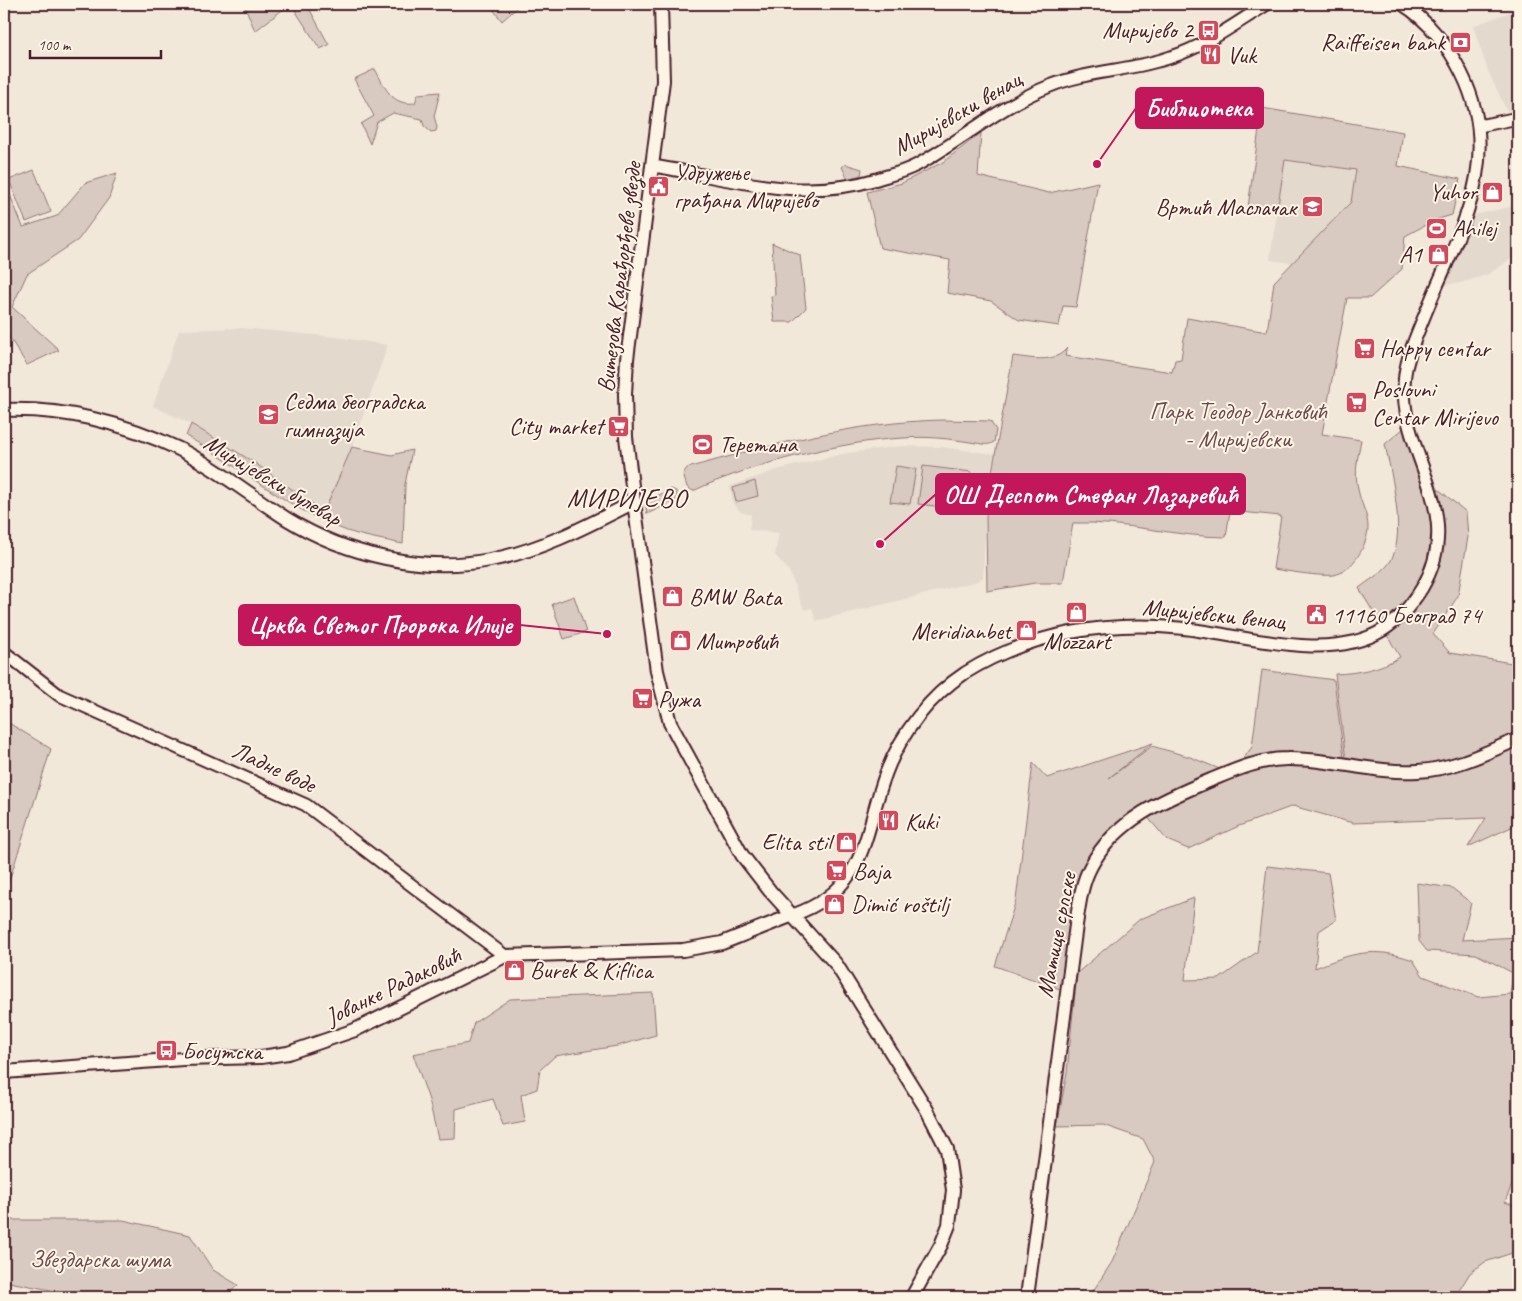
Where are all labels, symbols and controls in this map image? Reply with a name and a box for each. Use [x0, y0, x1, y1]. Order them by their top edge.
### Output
place label: Миријево 2 [1103, 15, 1195, 45]
bus stop icon: Миријево 2 [1197, 18, 1221, 42]
place label: Raiffeisen bank [1321, 27, 1447, 57]
scale bar [30, 28, 161, 60]
bank icon: Raiffeisen bank [1449, 30, 1473, 54]
text: 100 m [38, 36, 72, 55]
place label: Vuk [1227, 40, 1258, 70]
restaurant icon: Vuk [1199, 43, 1223, 67]
street label: Миријевски венац [887, 63, 1028, 162]
callout: Библиотека [1136, 88, 1263, 128]
text: Библиотека [1146, 92, 1254, 124]
place label: Удружење грађана Миријево [674, 157, 821, 215]
street label: Витезова Карађорђеве звезде [590, 158, 649, 394]
public building icon: Удружење грађана Миријево [646, 174, 670, 198]
place label: Yuhor [1429, 177, 1479, 207]
shop icon: Yuhor [1481, 180, 1505, 204]
place label: Вртић Маслачак [1155, 192, 1298, 222]
school or university icon: Вртић Маслачак [1300, 195, 1324, 219]
place label: Ahilej [1452, 213, 1500, 243]
sports icon: Ahilej [1424, 216, 1448, 240]
place label: A1 [1399, 239, 1423, 269]
shop icon: A1 [1426, 242, 1450, 266]
place label: Happy centar [1380, 333, 1492, 363]
supermarket icon: Happy centar [1352, 336, 1376, 360]
place label: Poslovni Centar Mirijevo [1372, 374, 1500, 432]
place label: Седма београдска гимназија [284, 386, 427, 445]
supermarket icon: Poslovni Centar Mirijevo [1344, 391, 1368, 415]
park label: Парк Теодор Јанковић - Миријевски [1149, 396, 1328, 454]
school or university icon: Седма београдска гимназија [256, 403, 280, 427]
place label: City market [509, 411, 606, 441]
supermarket icon: City market [607, 414, 631, 438]
street label: Миријевски булевар [199, 427, 348, 533]
place label: Теретана [719, 429, 798, 459]
sports icon: Теретана [691, 432, 715, 456]
callout: ОШ Деспот Стефан Лазаревић [936, 474, 1245, 514]
text: ОШ Деспот Стефан Лазаревић [944, 479, 1240, 511]
district label: МИРИЈЕВО [567, 482, 689, 515]
place label: BMW Bata [689, 582, 783, 612]
shop icon: BMW Bata [661, 585, 685, 609]
street label: Миријевски венац [1141, 592, 1288, 637]
shop icon: Mozzart [1065, 600, 1089, 624]
place label: 11160 Београд 74 [1332, 600, 1483, 630]
public building icon: 11160 Београд 74 [1304, 603, 1328, 627]
callout: Црква Светог Пророка Илије [239, 605, 520, 645]
text: Црква Светог Пророка Илије [248, 609, 514, 641]
place label: Meridianbet [911, 616, 1013, 646]
shop icon: Meridianbet [1015, 619, 1039, 643]
place label: Митровић [696, 626, 780, 656]
place label: Mozzart [1043, 626, 1113, 656]
shop icon: Митровић [668, 629, 692, 653]
place label: Ружа [658, 684, 701, 714]
supermarket icon: Ружа [630, 687, 654, 711]
street label: Ладне воде [227, 735, 323, 800]
place label: Kuki [905, 806, 940, 836]
restaurant icon: Kuki [877, 809, 901, 833]
place label: Elita stil [762, 827, 835, 857]
shop icon: Elita stil [835, 830, 859, 854]
place label: Baja [853, 856, 892, 886]
supermarket icon: Baja [825, 859, 849, 883]
street label: Матице српске [1029, 868, 1083, 1000]
place label: Dimić roštilj [851, 889, 952, 919]
shop icon: Dimić roštilj [823, 892, 847, 916]
street label: Јованке Радаковић [320, 940, 467, 1032]
place label: Burek & Kiflica [530, 955, 654, 985]
shop icon: Burek & Kiflica [502, 958, 526, 982]
place label: Босутска [182, 1036, 264, 1066]
bus stop icon: Босутска [154, 1039, 178, 1063]
park label: Звездарска шума [30, 1244, 172, 1274]

